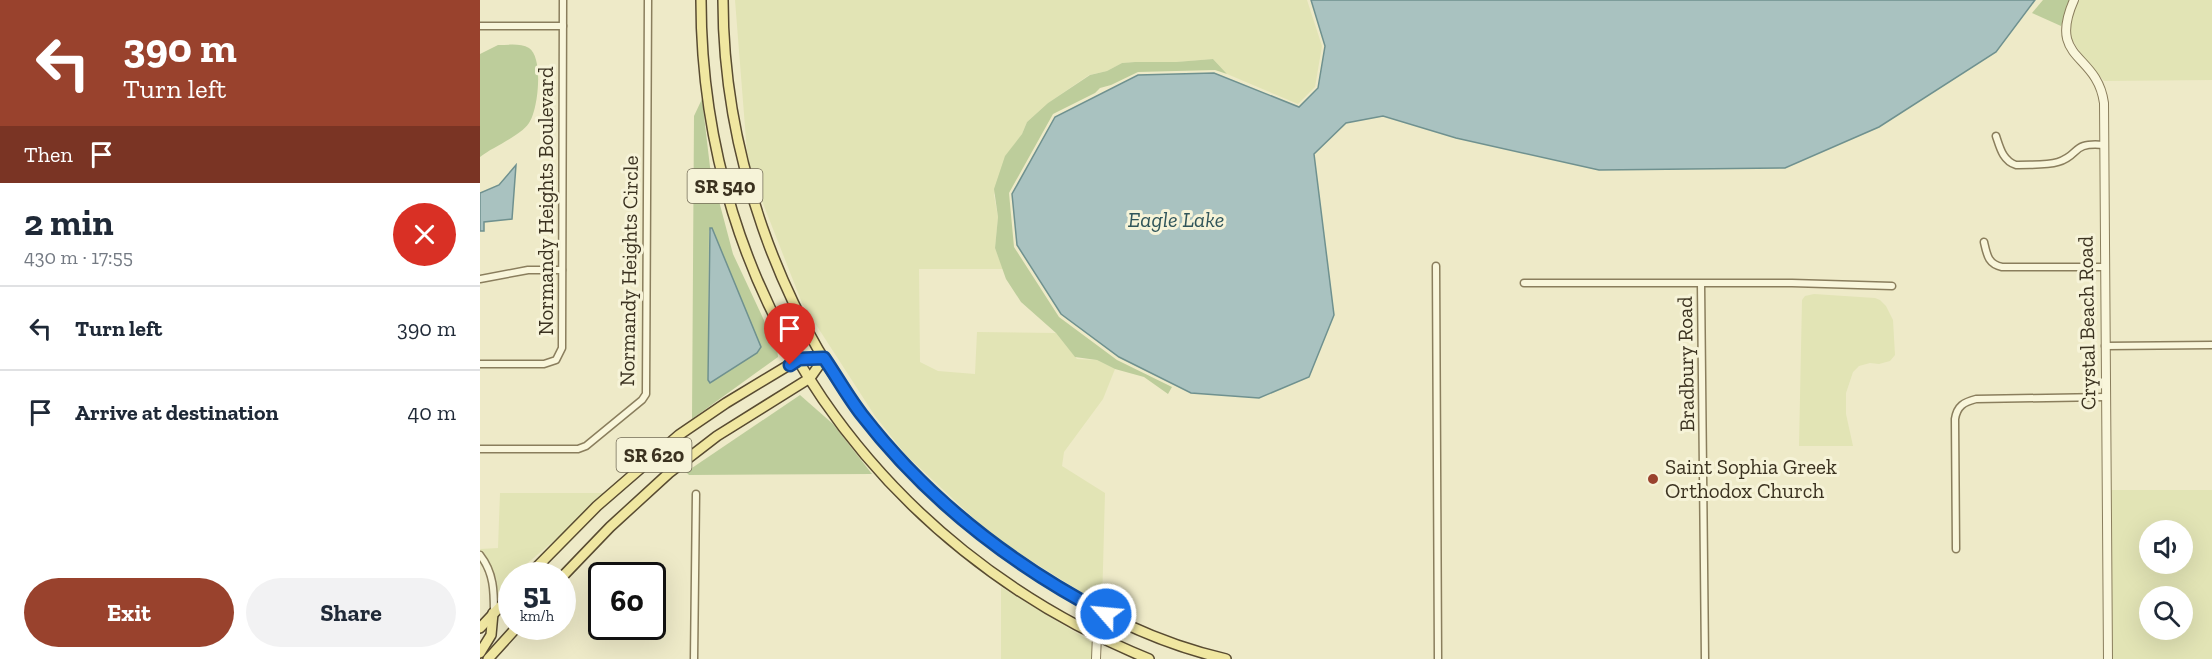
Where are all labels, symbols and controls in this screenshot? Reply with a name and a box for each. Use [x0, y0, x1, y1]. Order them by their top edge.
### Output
text: 390 m [123, 22, 237, 73]
icon: left [24, 24, 102, 102]
street label: Normandy Heights Boulevard [533, 66, 558, 335]
text: Turn left [123, 73, 226, 105]
icon: arrive [85, 138, 118, 171]
text: Then [24, 141, 73, 168]
street label: Normandy Heights Circle [614, 155, 643, 387]
road number: SR 540 [688, 169, 762, 203]
text: 2 min [24, 201, 114, 244]
button: close [393, 203, 456, 266]
water label: Eagle Lake [1128, 206, 1224, 233]
street label: Crystal Beach Road [2072, 235, 2101, 410]
text: 430 m · 17:55 [24, 245, 133, 269]
street label: Bradbury Road [1672, 296, 1699, 432]
pin [764, 303, 815, 365]
icon: left [24, 312, 57, 345]
icon: arrive [773, 312, 806, 345]
text: Turn left [75, 315, 162, 342]
text: 390 m [397, 315, 456, 342]
icon: arrive [24, 396, 57, 429]
text: Arrive at destination [75, 399, 278, 426]
text: 40 m [407, 399, 456, 426]
road number: SR 620 [616, 438, 692, 472]
place label: Saint Sophia Greek Orthodox Church [1665, 454, 1837, 503]
marker: Saint Sophia Greek Orthodox Church [1646, 472, 1660, 486]
map controls [2139, 520, 2193, 640]
button: sound [2139, 520, 2193, 574]
speed limit sign: 60 [588, 562, 666, 640]
text: 51 [523, 576, 551, 612]
button: Exit [24, 578, 234, 647]
button: Share [246, 578, 456, 647]
position arrow [1074, 582, 1138, 646]
button: search [2139, 586, 2193, 640]
text: km/h [520, 607, 554, 625]

